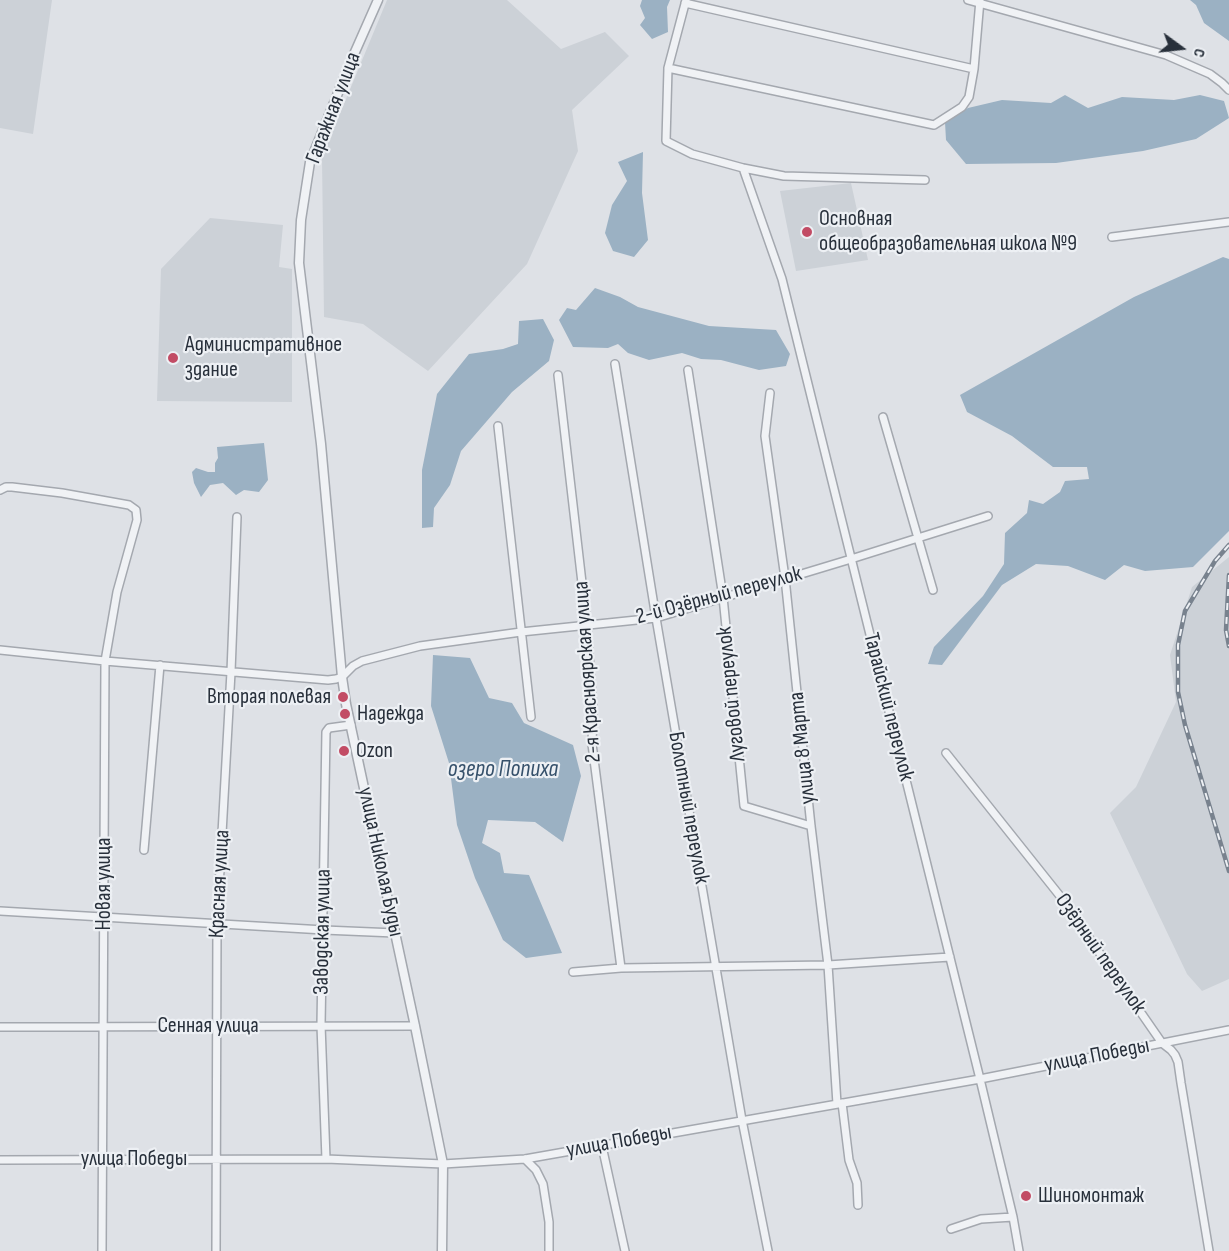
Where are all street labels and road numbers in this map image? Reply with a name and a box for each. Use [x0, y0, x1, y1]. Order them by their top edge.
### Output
street label: Гаражная улица [301, 49, 367, 167]
street label: 2-й Озёрный переулок [633, 561, 805, 631]
street label: 2-я Красноярская улица [568, 580, 608, 764]
street label: Луговой переулок [712, 625, 752, 763]
street label: Тарайский переулок [857, 630, 919, 784]
street label: улица 8 Марта [784, 691, 822, 805]
street label: Болотный переулок [662, 730, 714, 886]
street label: улица Николая Буды [351, 785, 409, 939]
street label: Красная улица [204, 829, 236, 939]
street label: Новая улица [91, 838, 117, 930]
street label: Заводская улица [309, 869, 337, 995]
street label: Озёрный переулок [1049, 889, 1151, 1019]
street label: Сенная улица [157, 1013, 259, 1039]
street label: улица Победы [1042, 1033, 1152, 1079]
street label: улица Победы [564, 1120, 674, 1164]
street label: улица Победы [81, 1146, 187, 1172]

